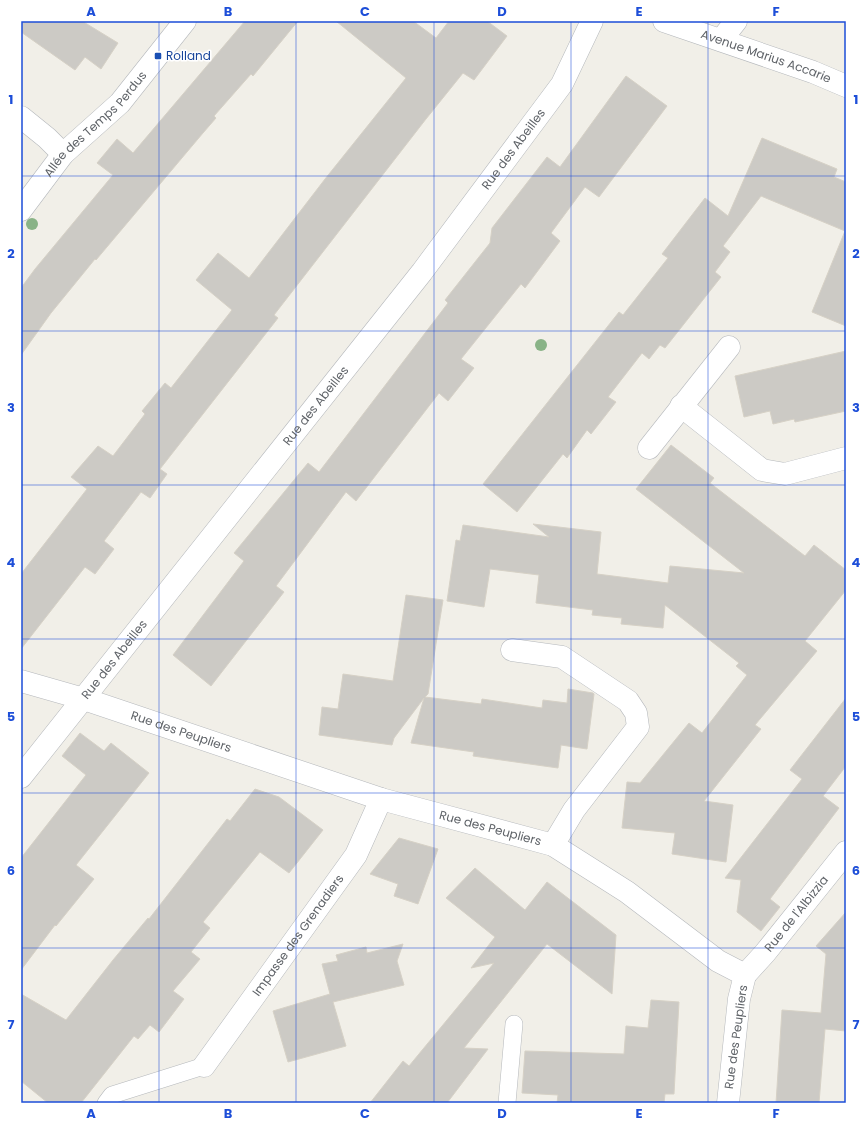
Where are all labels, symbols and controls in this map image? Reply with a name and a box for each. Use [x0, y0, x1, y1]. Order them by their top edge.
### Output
text: A [86, 2, 96, 21]
text: B [224, 2, 233, 21]
text: C [360, 2, 370, 21]
text: D [497, 2, 507, 21]
text: E [635, 2, 643, 21]
text: F [772, 2, 780, 21]
street label: Avenue Marius Accarie [699, 25, 834, 87]
place label: Rolland [166, 47, 211, 64]
marker: Rolland [153, 51, 163, 61]
street label: Allée des Temps Perdus [40, 67, 150, 180]
text: 1 [9, 90, 13, 109]
text: 1 [854, 90, 858, 109]
street label: Rue des Abeilles [477, 105, 549, 193]
text: 2 [7, 244, 15, 263]
text: 2 [852, 244, 860, 263]
street label: Rue des Abeilles [279, 362, 352, 449]
text: 3 [7, 398, 15, 417]
text: 3 [852, 398, 860, 417]
text: 4 [7, 553, 16, 572]
text: 4 [852, 553, 861, 572]
street label: Rue des Abeilles [77, 616, 151, 702]
street label: Rue des Peupliers [129, 706, 234, 756]
text: 5 [7, 707, 15, 726]
text: 5 [852, 707, 860, 726]
street label: Rue des Peupliers [437, 806, 543, 850]
text: 6 [7, 861, 15, 880]
text: 6 [852, 861, 860, 880]
street label: Impasse des Grenadiers [248, 871, 347, 999]
street label: Rue de l'Albizzia [760, 872, 832, 955]
street label: Rue des Peupliers [720, 984, 751, 1090]
text: 7 [8, 1015, 15, 1034]
text: 7 [853, 1015, 860, 1034]
text: A [86, 1104, 96, 1123]
text: B [224, 1104, 233, 1123]
text: C [360, 1104, 370, 1123]
text: D [497, 1104, 507, 1123]
text: E [635, 1104, 643, 1123]
text: F [772, 1104, 780, 1123]

